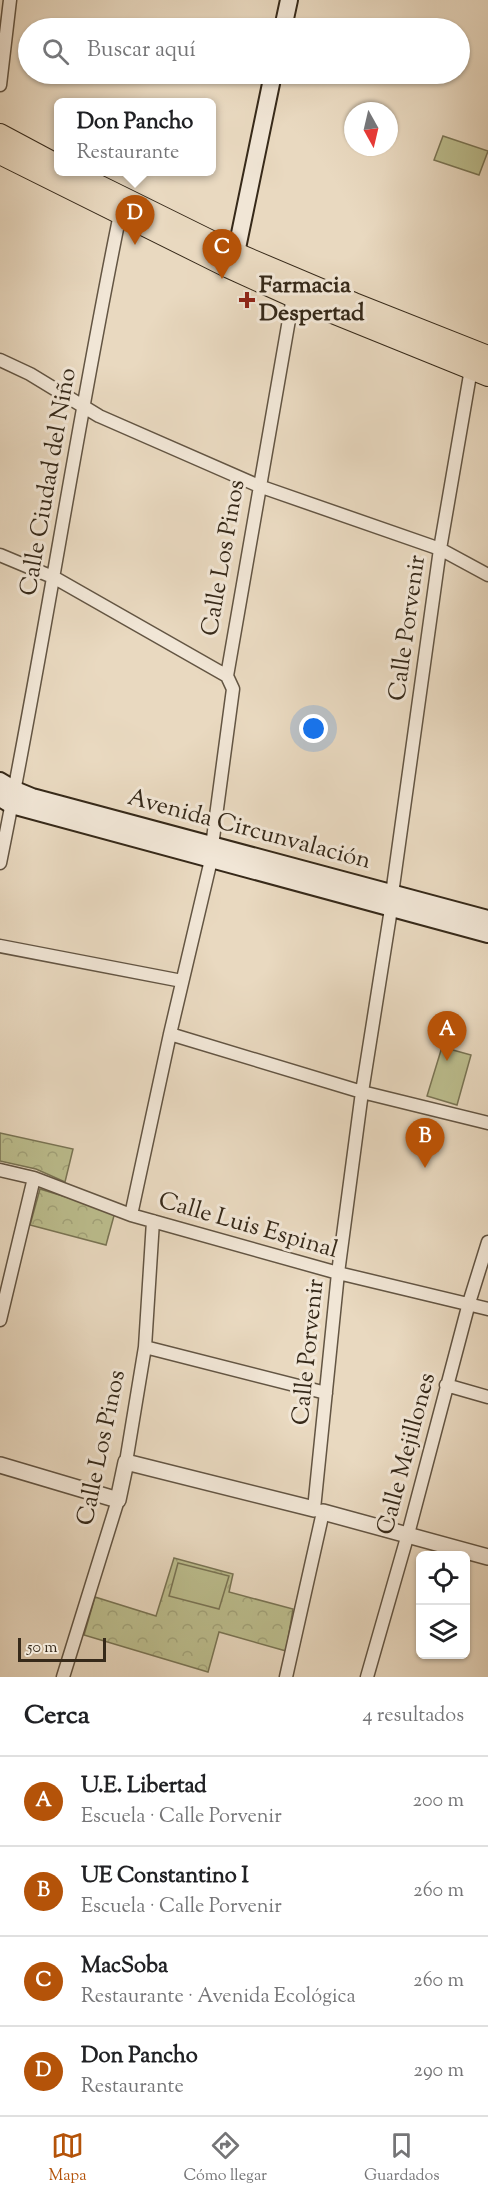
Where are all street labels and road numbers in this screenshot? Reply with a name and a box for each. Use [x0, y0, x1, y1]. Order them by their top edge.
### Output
street label: Calle Ciudad del Niño [12, 365, 86, 599]
street label: Calle Los Pinos [194, 477, 254, 639]
street label: Calle Porvenir [381, 553, 435, 703]
street label: Avenida Circunvalación [124, 781, 374, 879]
street label: Calle Luis Espinal [154, 1184, 342, 1268]
street label: Calle Porvenir [284, 1277, 334, 1427]
street label: Calle Los Pinos [69, 1367, 135, 1529]
street label: Calle Mejillones [369, 1369, 445, 1539]

